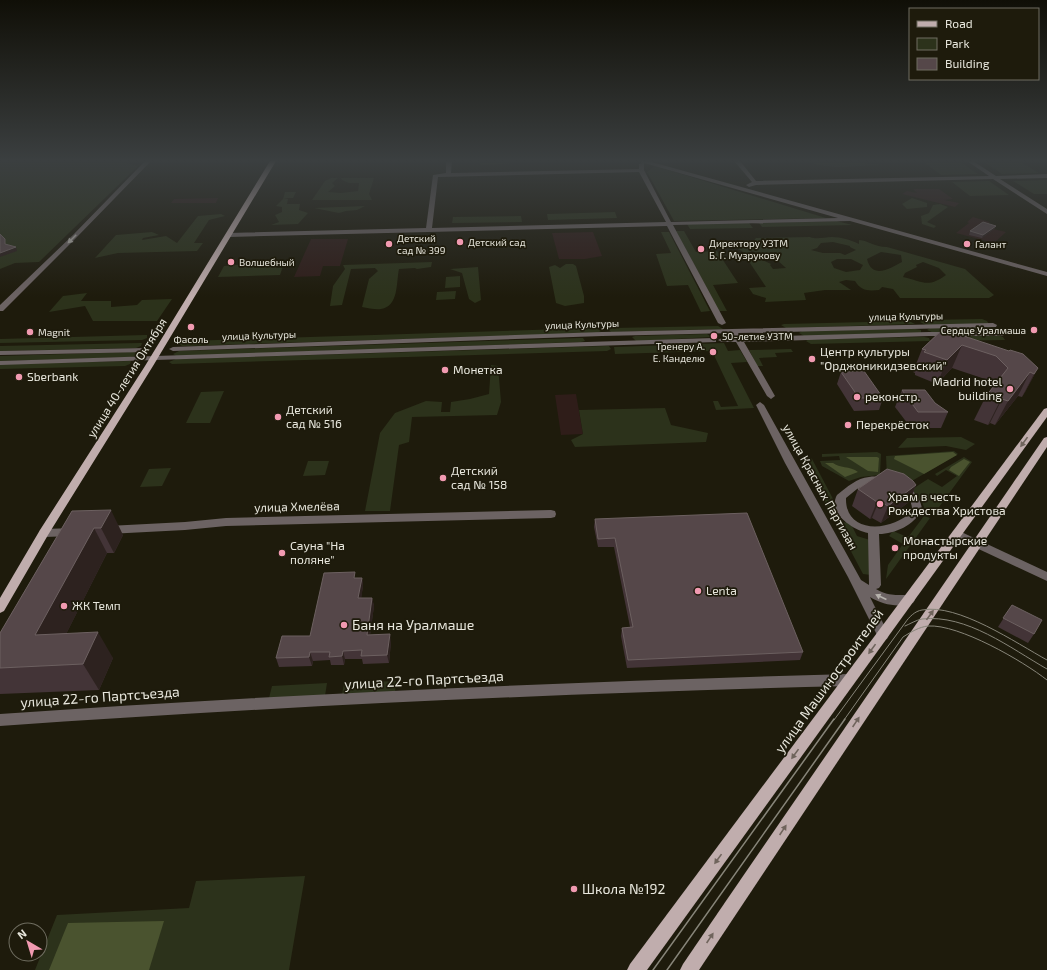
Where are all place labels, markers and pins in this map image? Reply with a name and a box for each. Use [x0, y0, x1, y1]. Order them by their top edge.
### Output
place label: Детский сад № 399 [397, 232, 446, 256]
place label: Детский сад [468, 236, 526, 248]
marker: Детский сад [455, 237, 465, 247]
place label: Директору УЗТМ Б. Г. Музрукову [709, 237, 788, 262]
place label: Галант [975, 238, 1007, 250]
marker: Детский сад № 399 [384, 239, 394, 249]
marker: Галант [962, 239, 972, 249]
marker: Директору УЗТМ Б. Г. Музрукову [696, 244, 706, 254]
place label: Волшебный [239, 256, 295, 268]
marker: Волшебный [226, 257, 236, 267]
marker: Фасоль [186, 322, 196, 332]
place label: Сердце Уралмаша [941, 324, 1026, 336]
marker: Сердце Уралмаша [1029, 325, 1039, 335]
place label: Magnit [38, 326, 70, 338]
marker: Magnit [25, 327, 35, 337]
place label: 50-летие УЗТМ [722, 330, 793, 342]
marker: 50-летие УЗТМ [709, 331, 719, 341]
place label: Фасоль [174, 333, 209, 345]
place label: Тренеру А. Е. Канделю [653, 340, 705, 364]
place label: Центр культуры "Орджоникидзевский" [820, 344, 947, 372]
marker: Тренеру А. Е. Канделю [708, 347, 718, 357]
marker: Центр культуры "Орджоникидзевский" [807, 354, 817, 364]
place label: Монетка [453, 362, 503, 376]
marker: Монетка [440, 365, 450, 375]
place label: Sberbank [27, 369, 78, 383]
marker: Sberbank [14, 372, 24, 382]
place label: Madrid hotel building [932, 374, 1002, 402]
marker: Madrid hotel building [1005, 384, 1015, 394]
place label: реконстр. [865, 389, 920, 403]
marker: реконстр. [852, 392, 862, 402]
place label: Детский сад № 516 [286, 402, 342, 430]
marker: Детский сад № 516 [273, 412, 283, 422]
place label: Перекрёсток [856, 417, 929, 431]
marker: Перекрёсток [843, 420, 853, 430]
place label: Детский сад № 158 [451, 463, 507, 491]
marker: Детский сад № 158 [438, 473, 448, 483]
place label: Храм в честь Рождества Христова [888, 489, 1006, 517]
marker: Храм в честь Рождества Христова [875, 499, 885, 509]
place label: Монастырские продукты [903, 533, 987, 562]
place label: Сауна "На поляне" [290, 538, 345, 566]
marker: Монастырские продукты [890, 543, 900, 553]
marker: Сауна "На поляне" [277, 548, 287, 558]
place label: Lenta [706, 583, 737, 597]
marker: Lenta [693, 586, 703, 596]
place label: ЖК Темп [72, 598, 121, 612]
marker: ЖК Темп [59, 601, 69, 611]
place label: Баня на Уралмаше [352, 616, 474, 633]
marker: Баня на Уралмаше [339, 620, 349, 630]
place label: Школа №192 [582, 880, 666, 897]
marker: Школа №192 [569, 884, 579, 894]

